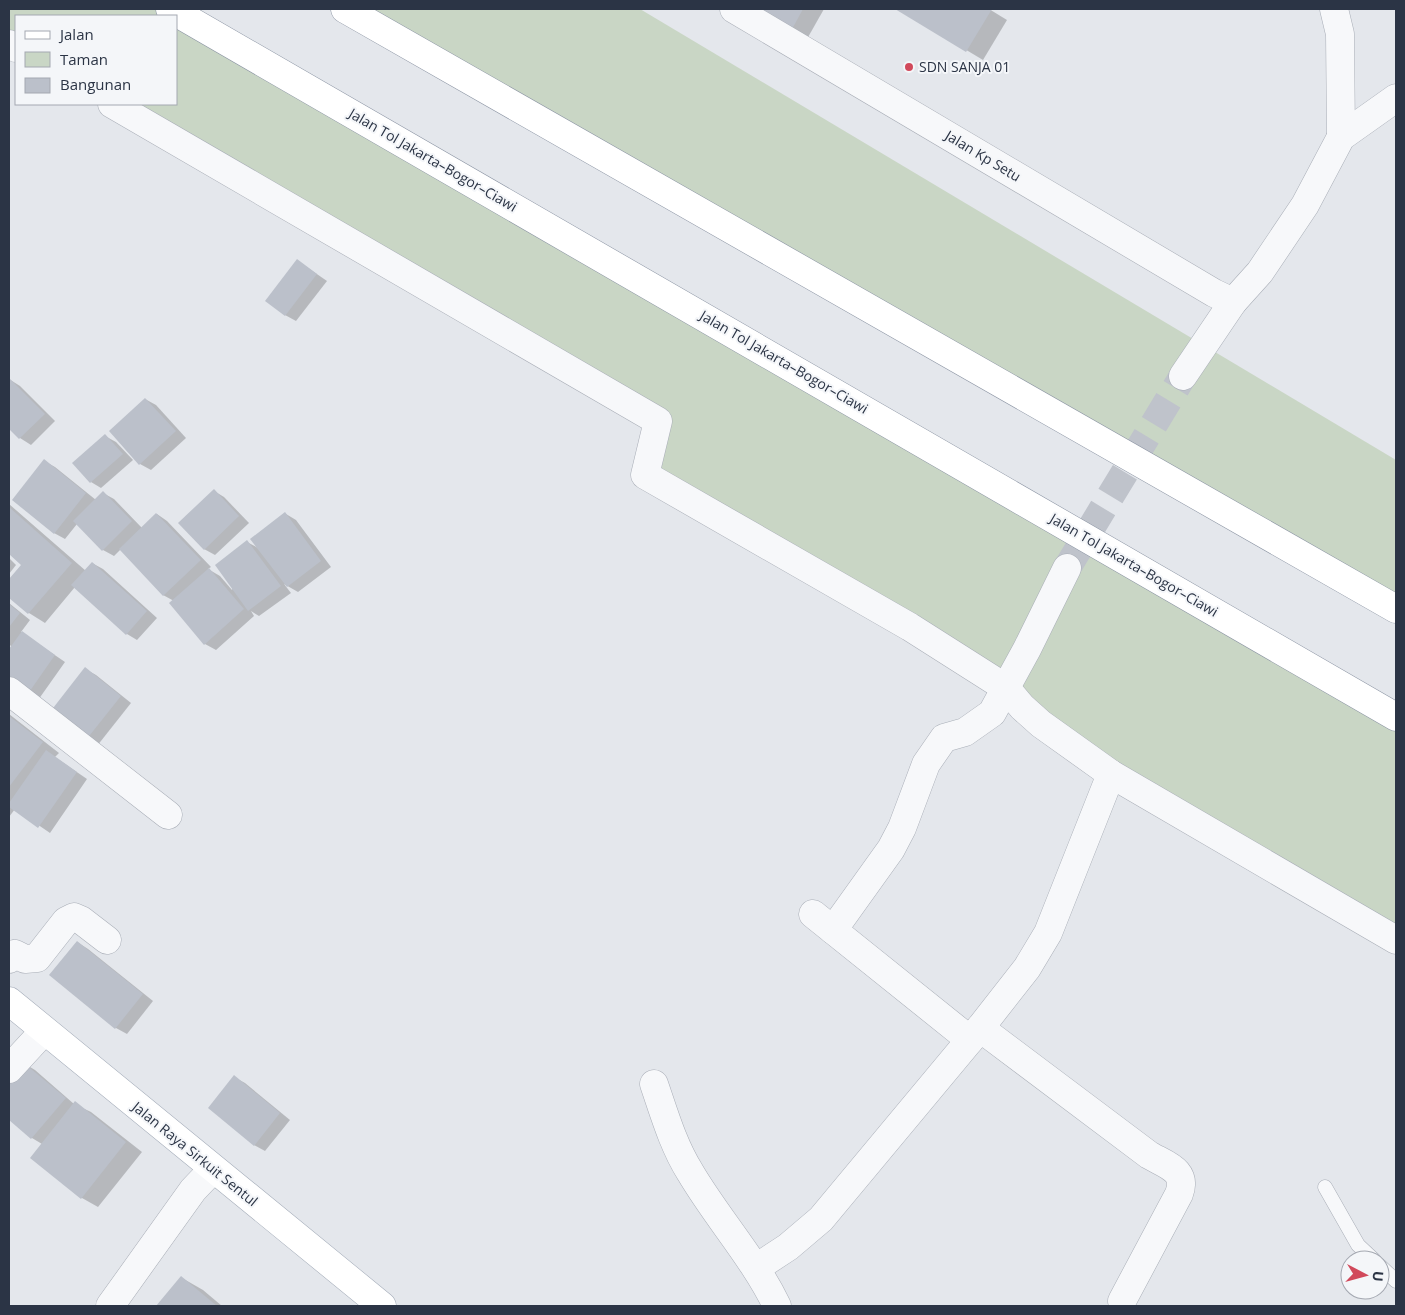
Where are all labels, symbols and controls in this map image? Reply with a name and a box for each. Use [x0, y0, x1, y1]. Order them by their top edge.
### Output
legend [15, 15, 178, 105]
text: Jalan [58, 24, 94, 44]
text: Taman [60, 49, 108, 69]
place label: SDN SANJA 01 [919, 57, 1010, 76]
marker: SDN SANJA 01 [903, 61, 915, 73]
text: Bangunan [60, 74, 131, 94]
street label: Jalan Tol Jakarta–Bogor–Ciawi [344, 103, 521, 216]
street label: Jalan Kp Setu [940, 125, 1025, 186]
street label: Jalan Tol Jakarta–Bogor–Ciawi [695, 305, 872, 418]
street label: Jalan Tol Jakarta–Bogor–Ciawi [1045, 508, 1222, 621]
street label: Jalan Raya Sirkuit Sentul [127, 1096, 262, 1210]
north arrow [1340, 1250, 1390, 1300]
text: U [1368, 1270, 1388, 1283]

